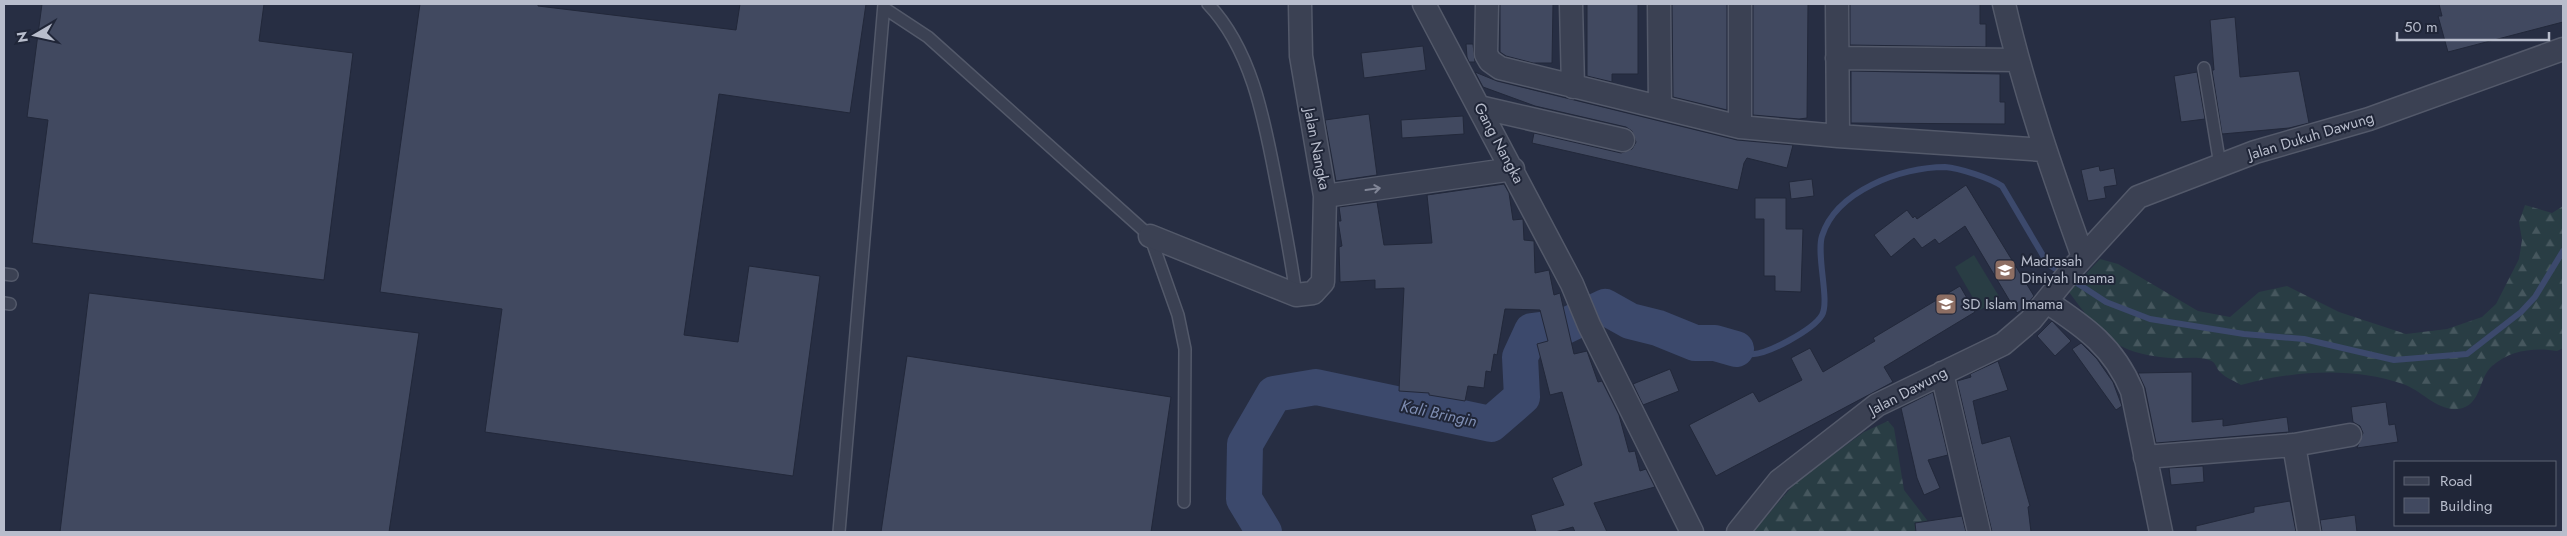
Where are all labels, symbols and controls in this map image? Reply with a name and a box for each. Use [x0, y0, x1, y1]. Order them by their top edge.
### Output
north arrow [10, 10, 60, 60]
scale bar [2397, 10, 2550, 42]
text: 50 m [2404, 16, 2438, 38]
text: N [11, 30, 33, 44]
street label: Gang Nangka [1468, 99, 1530, 187]
street label: Jalan Nangka [1298, 104, 1336, 192]
street label: Jalan Dukuh Dawung [2243, 106, 2377, 166]
one-way arrow [1365, 184, 1381, 194]
place label: Madrasah Diniyah Imama [2021, 250, 2115, 289]
school or university icon: Madrasah Diniyah Imama [1993, 258, 2017, 282]
school or university icon: SD Islam Imama [1934, 292, 1958, 316]
place label: SD Islam Imama [1962, 293, 2063, 315]
street label: Jalan Dawung [1863, 361, 1951, 422]
water label: Kali Bringin [1399, 394, 1479, 433]
legend [2394, 461, 2557, 526]
text: Road [2440, 470, 2472, 492]
text: Building [2440, 495, 2492, 517]

